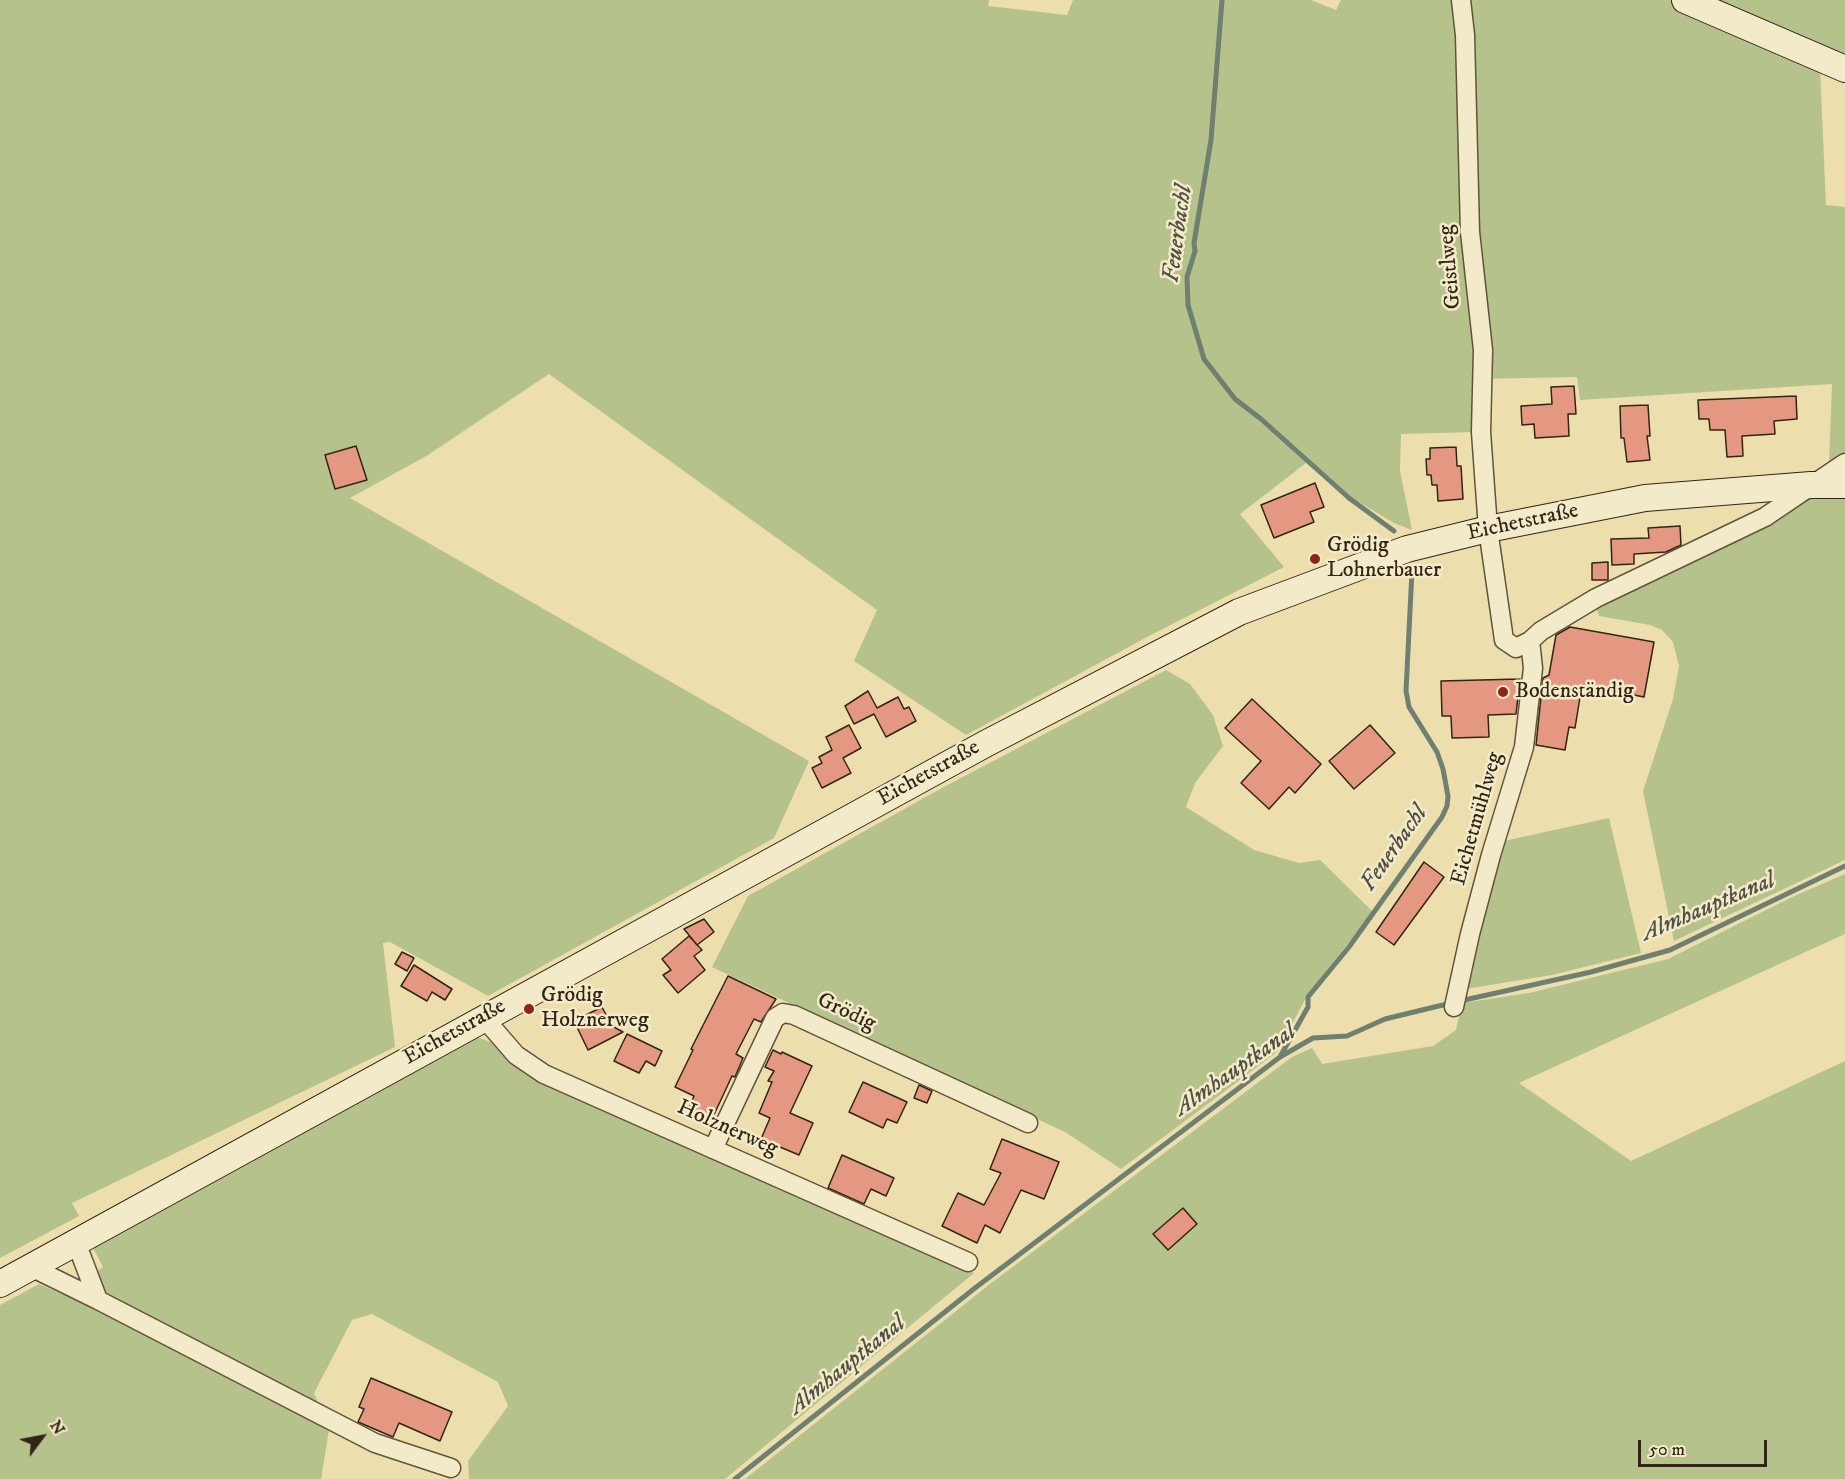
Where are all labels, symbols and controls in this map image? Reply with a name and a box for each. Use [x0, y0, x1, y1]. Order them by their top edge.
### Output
water label: Feuerbachl [1158, 184, 1200, 284]
street label: Geistlweg [1434, 224, 1468, 310]
street label: Eichetstraße [1465, 498, 1581, 548]
place label: Grödig Lohnerbauer [1327, 533, 1441, 584]
marker: Grödig Lohnerbauer [1308, 552, 1322, 566]
place label: Bodenständig [1515, 679, 1634, 705]
marker: Bodenständig [1496, 685, 1510, 699]
street label: Eichetstraße [873, 735, 985, 813]
street label: Eichetmühlweg [1446, 749, 1510, 889]
water label: Feuerbachl [1355, 801, 1435, 897]
water label: Almhauptkanal [1638, 867, 1780, 949]
place label: Grödig Holznerweg [541, 983, 649, 1034]
street label: Grödig [812, 988, 880, 1038]
street label: Eichetstraße [399, 994, 511, 1072]
marker: Grödig Holznerweg [522, 1002, 536, 1016]
water label: Almhauptkanal [1170, 1019, 1302, 1123]
street label: Holznerweg [672, 1095, 782, 1163]
water label: Almhauptkanal [784, 1310, 912, 1422]
north arrow [12, 1407, 72, 1467]
text: N [45, 1417, 69, 1438]
scale bar [1641, 1428, 1770, 1466]
text: 50 m [1649, 1439, 1685, 1461]

